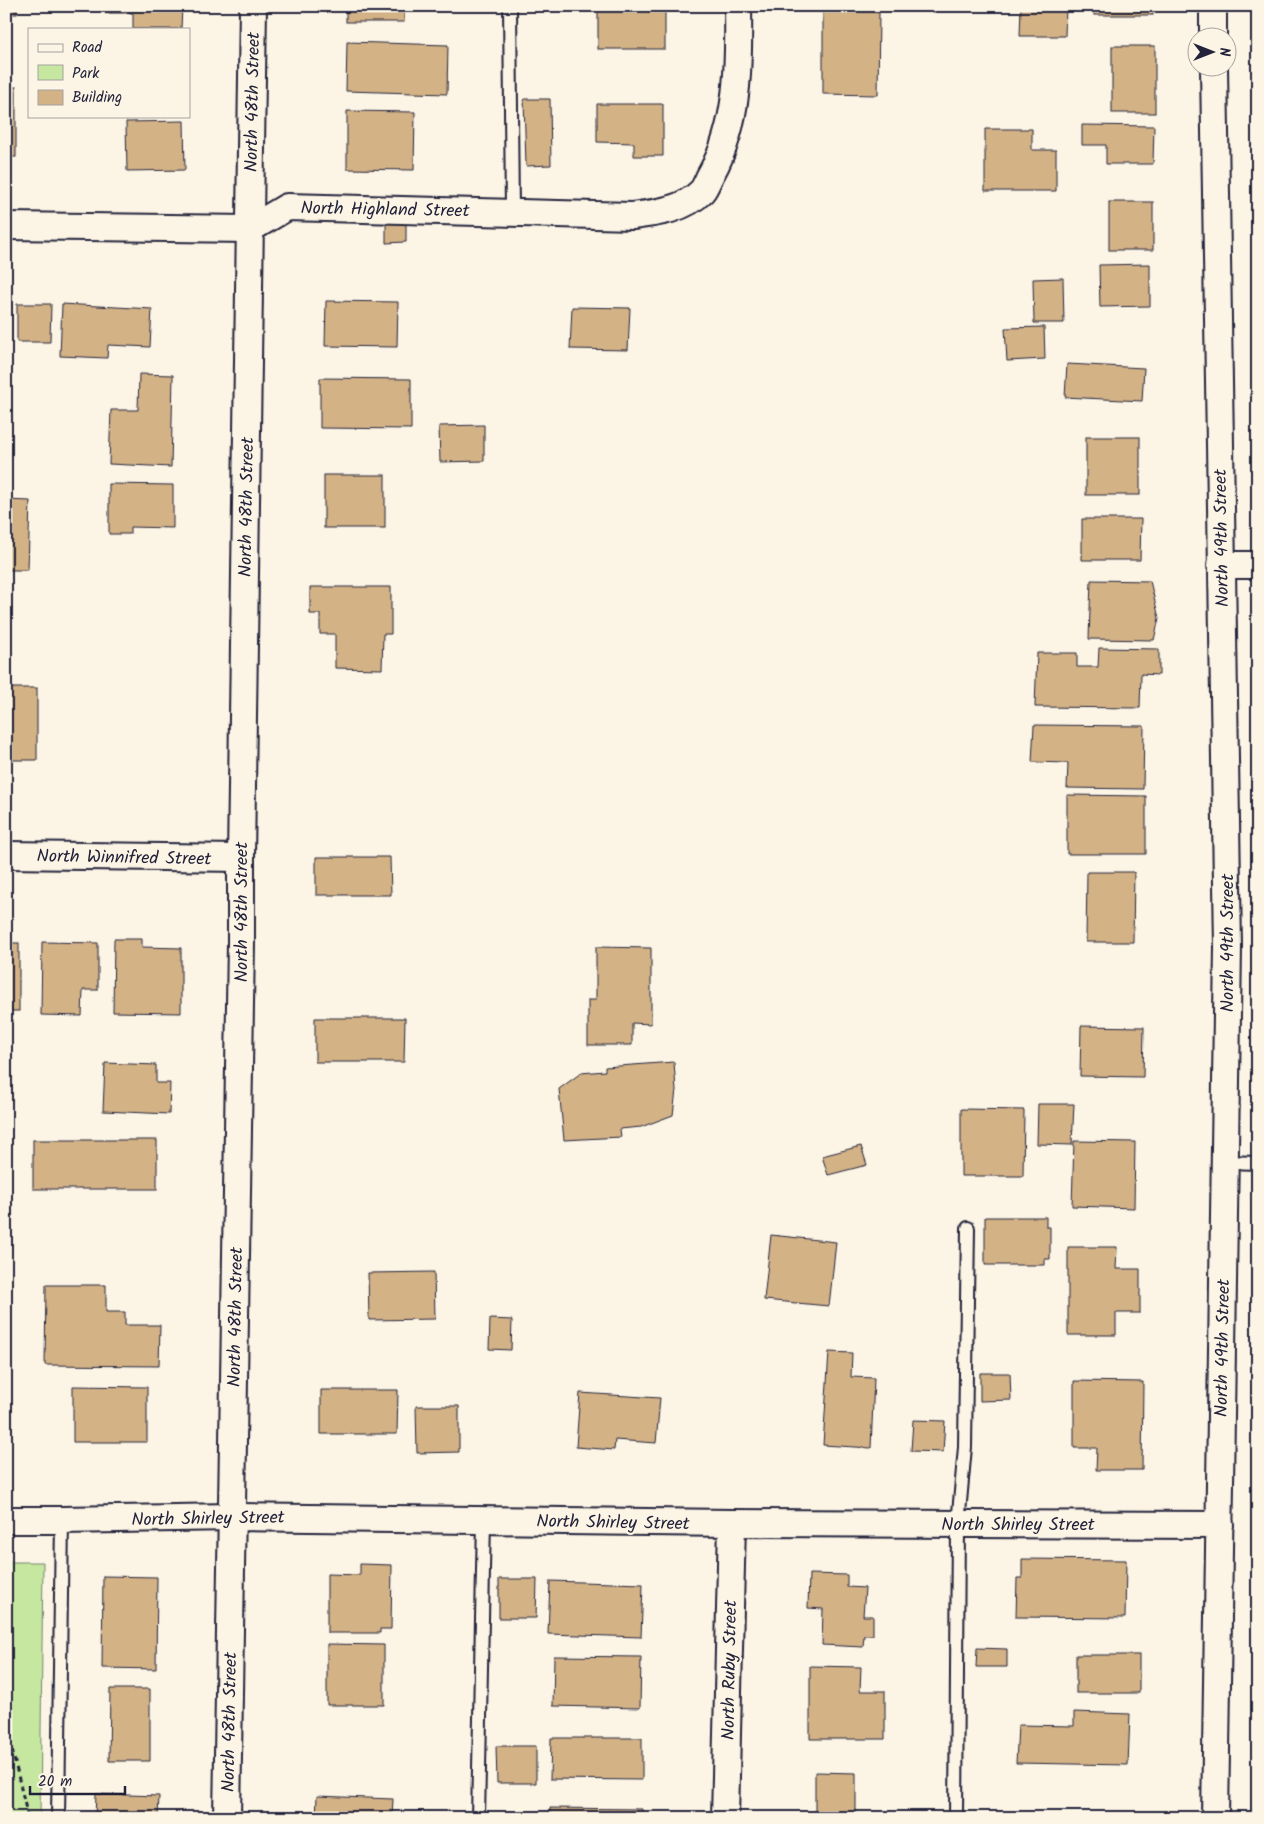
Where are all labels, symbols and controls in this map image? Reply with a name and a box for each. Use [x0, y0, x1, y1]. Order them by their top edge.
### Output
legend [28, 28, 190, 118]
north arrow [1186, 28, 1236, 78]
street label: North 48th Street [238, 31, 269, 172]
text: Road [72, 36, 103, 60]
text: N [1213, 48, 1235, 57]
text: Park [72, 62, 100, 86]
text: Building [72, 86, 122, 110]
street label: North Highland Street [300, 195, 471, 226]
street label: North 48th Street [232, 436, 263, 577]
street label: North 49th Street [1207, 468, 1238, 607]
street label: North 48th Street [228, 841, 257, 982]
street label: North Winnifred Street [36, 842, 213, 875]
street label: North 49th Street [1214, 873, 1243, 1012]
street label: North 48th Street [221, 1246, 252, 1387]
street label: North 49th Street [1208, 1278, 1239, 1417]
street label: North Shirley Street [131, 1504, 286, 1535]
street label: North Shirley Street [536, 1508, 691, 1539]
street label: North Shirley Street [941, 1511, 1096, 1540]
street label: North Ruby Street [715, 1599, 746, 1740]
street label: North 48th Street [215, 1651, 246, 1792]
scale bar [30, 1764, 125, 1796]
text: 20 m [38, 1770, 72, 1794]

